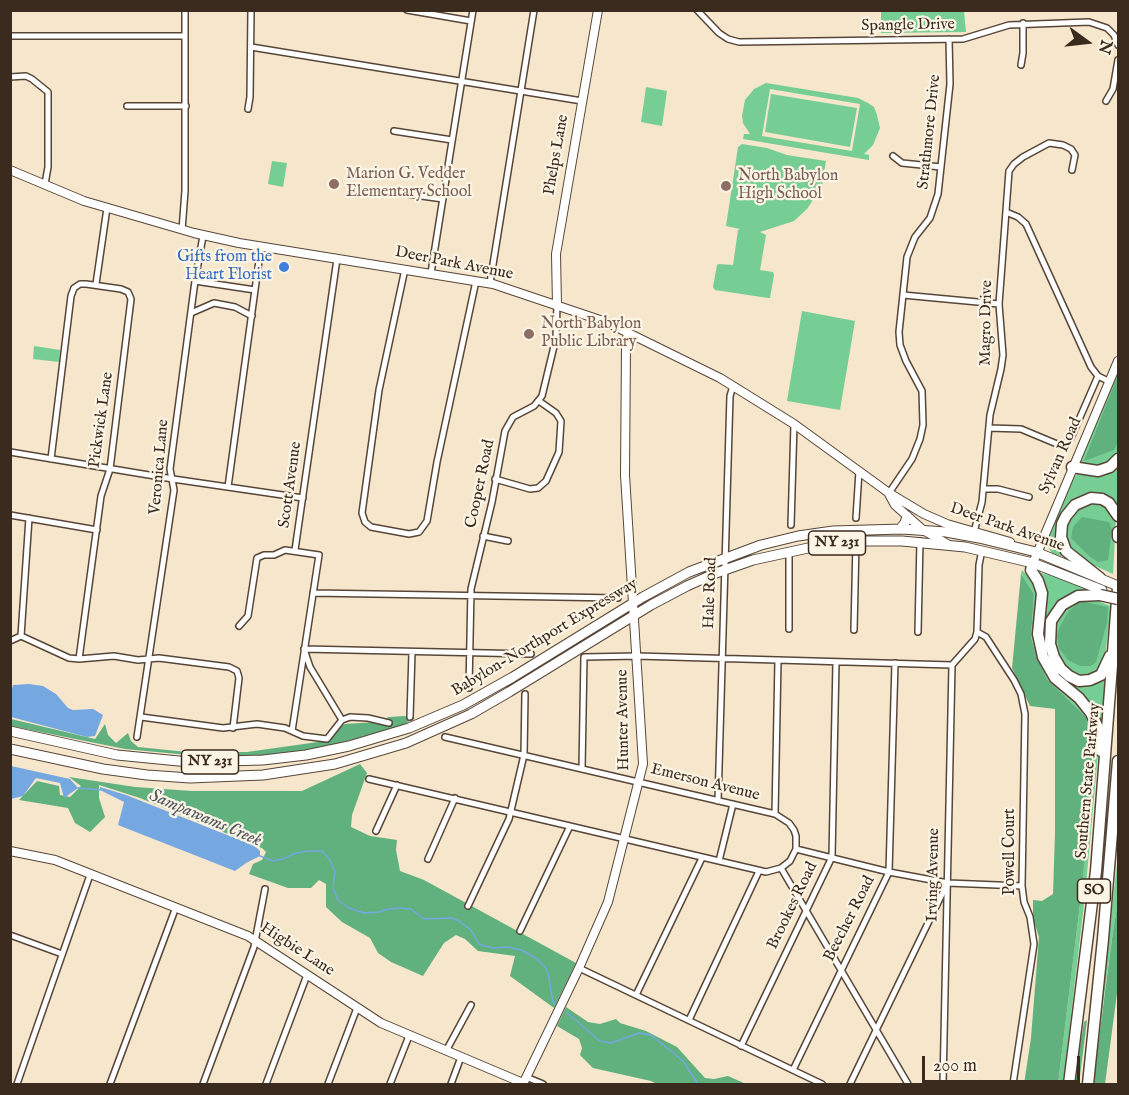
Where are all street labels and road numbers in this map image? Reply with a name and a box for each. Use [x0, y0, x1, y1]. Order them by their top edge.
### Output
street label: Spangle Drive [861, 16, 955, 36]
street label: Strathmore Drive [914, 74, 946, 190]
street label: Phelps Lane [540, 113, 574, 197]
street label: Deer Park Avenue [393, 243, 515, 285]
street label: Magro Drive [977, 280, 997, 366]
street label: Pickwick Lane [86, 371, 118, 469]
street label: Sylvan Road [1036, 415, 1086, 497]
street label: Veronica Lane [146, 419, 174, 515]
street label: Cooper Road [462, 438, 500, 530]
street label: Scott Avenue [275, 441, 307, 529]
street label: Deer Park Avenue [947, 499, 1067, 557]
road number: NY 231 [808, 531, 866, 555]
street label: Hale Road [700, 557, 722, 629]
street label: Babylon-Northport Expressway [449, 575, 641, 701]
street label: Hunter Avenue [614, 669, 634, 771]
street label: Southern State Parkway [1073, 702, 1105, 860]
road number: NY 231 [182, 750, 238, 774]
street label: Emerson Avenue [648, 760, 762, 806]
street label: Powell Court [1001, 808, 1021, 896]
street label: Irving Avenue [924, 828, 944, 922]
street label: Brookes Road [764, 859, 822, 953]
street label: Beecher Road [820, 873, 880, 965]
road number: SO [1078, 879, 1110, 903]
street label: Higbie Lane [256, 919, 338, 981]

